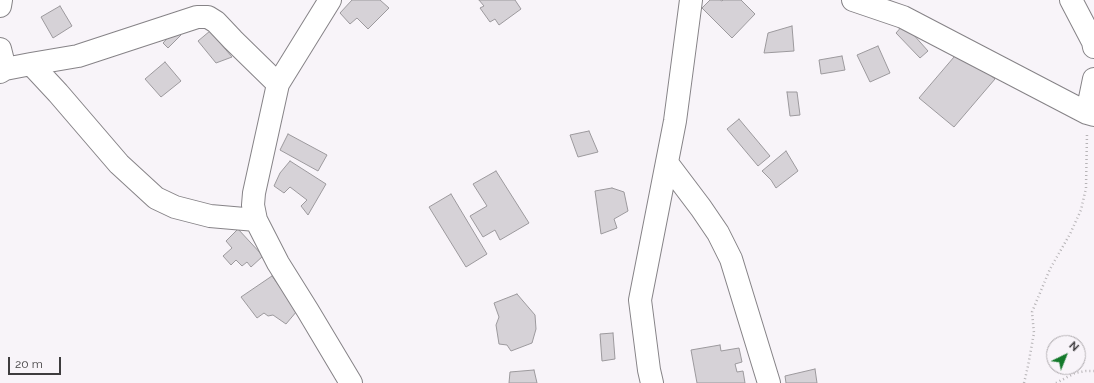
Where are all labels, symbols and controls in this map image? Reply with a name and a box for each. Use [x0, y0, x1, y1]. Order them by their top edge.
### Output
north arrow [1046, 335, 1086, 375]
text: N [1066, 339, 1081, 354]
scale bar [10, 349, 63, 375]
text: 20 m [15, 357, 43, 371]

